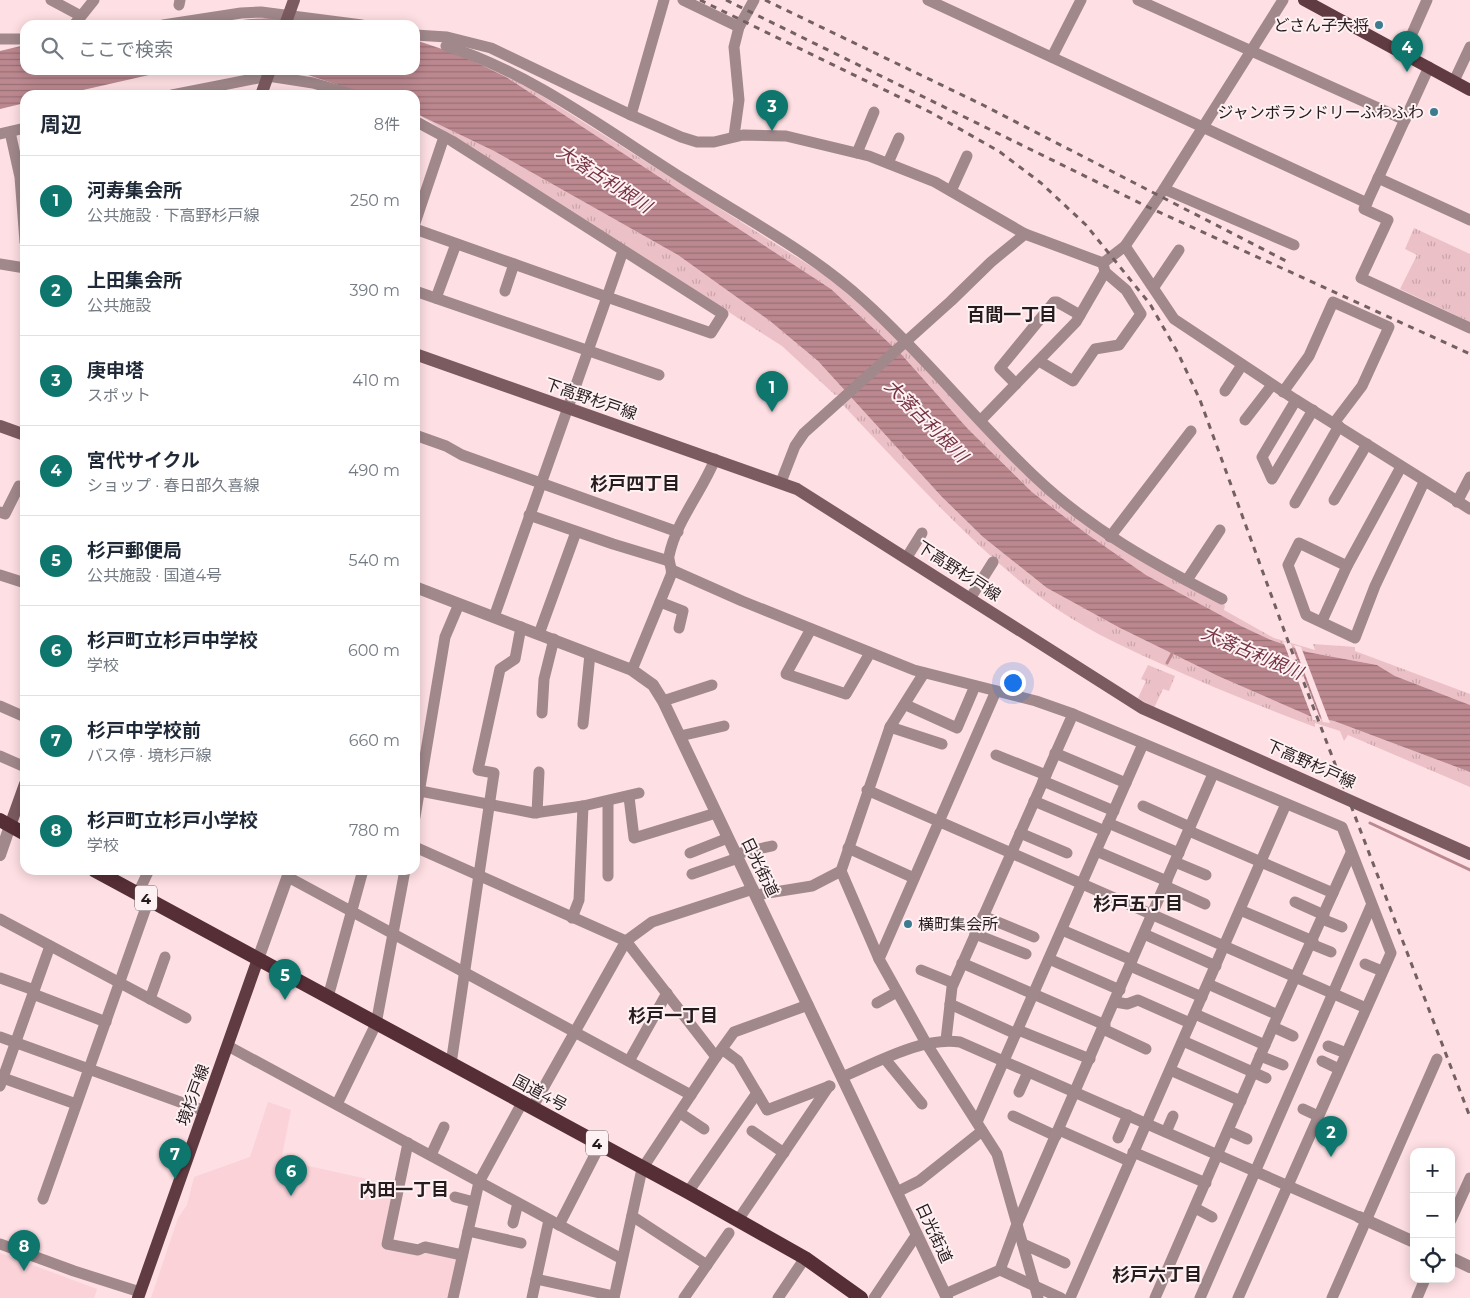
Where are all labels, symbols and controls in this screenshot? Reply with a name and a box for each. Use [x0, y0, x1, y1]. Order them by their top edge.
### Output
place label: どさん子大将 [1273, 16, 1369, 35]
marker: どさん子大将 [1373, 19, 1385, 31]
search box [20, 20, 420, 75]
pin: 4 [1391, 31, 1423, 72]
icon: search [38, 34, 66, 62]
text: ここで検索 [78, 38, 173, 61]
pin: 3 [756, 90, 788, 131]
place label: ジャンボランドリーふわふわ [1217, 103, 1424, 122]
marker: ジャンボランドリーふわふわ [1428, 106, 1440, 118]
text: 周辺 [40, 112, 82, 137]
text: 8件 [374, 115, 400, 134]
water label: 大落古利根川 [553, 140, 657, 219]
text: 河寿集会所 [87, 179, 182, 202]
text: 1 [53, 191, 59, 210]
text: 250 m [350, 191, 400, 210]
text: 公共施設 · 下高野杉戸線 [87, 206, 259, 225]
text: 上田集会所 [87, 269, 182, 292]
text: 2 [51, 281, 61, 300]
text: 390 m [349, 281, 400, 300]
text: 公共施設 [87, 296, 151, 315]
district label: 百間一丁目 [967, 304, 1057, 326]
text: 庚申塔 [87, 359, 144, 382]
text: 3 [51, 371, 61, 390]
text: 410 m [352, 371, 400, 390]
pin: 1 [756, 371, 788, 412]
street label: 下高野杉戸線 [543, 374, 639, 424]
water label: 大落古利根川 [880, 375, 973, 468]
text: スポット [87, 386, 151, 405]
text: 宮代サイクル [87, 449, 200, 472]
text: 4 [50, 461, 62, 480]
text: 490 m [348, 461, 400, 480]
district label: 杉戸四丁目 [590, 473, 680, 495]
text: ショップ · 春日部久喜線 [87, 476, 259, 495]
street label: 下高野杉戸線 [914, 537, 1004, 605]
text: 杉戸郵便局 [87, 539, 182, 562]
text: 5 [51, 551, 61, 570]
text: 540 m [349, 551, 400, 570]
text: 公共施設 · 国道4号 [87, 566, 222, 585]
water label: 大落古利根川 [1198, 622, 1308, 685]
text: 杉戸町立杉戸中学校 [87, 629, 258, 652]
text: 6 [51, 641, 61, 660]
text: 600 m [348, 641, 400, 660]
text: 学校 [87, 656, 119, 675]
your location [1000, 670, 1026, 696]
text: 杉戸中学校前 [87, 719, 201, 742]
text: 7 [51, 731, 61, 750]
text: 660 m [349, 731, 400, 750]
street label: 下高野杉戸線 [1263, 736, 1359, 792]
text: バス停 · 境杉戸線 [87, 746, 211, 765]
text: 杉戸町立杉戸小学校 [87, 809, 258, 832]
text: 8 [51, 821, 61, 840]
text: 780 m [349, 821, 400, 840]
street label: 日光街道 [737, 834, 783, 900]
text: 学校 [87, 836, 119, 855]
road number: 4 [135, 886, 157, 910]
district label: 杉戸五丁目 [1093, 893, 1183, 915]
place label: 横町集会所 [918, 915, 998, 934]
marker: 横町集会所 [902, 918, 914, 930]
pin: 5 [269, 959, 301, 1000]
district label: 杉戸一丁目 [628, 1005, 718, 1027]
street label: 境杉戸線 [173, 1062, 213, 1128]
street label: 国道4号 [510, 1071, 570, 1115]
pin: 2 [1315, 1116, 1347, 1157]
road number: 4 [586, 1130, 608, 1156]
pin: 7 [159, 1138, 191, 1179]
map controls [1410, 1148, 1455, 1283]
button: + [1410, 1148, 1455, 1193]
pin: 6 [275, 1155, 307, 1196]
district label: 内田一丁目 [359, 1179, 449, 1201]
button: − [1410, 1193, 1455, 1238]
street label: 日光街道 [912, 1200, 956, 1266]
pin: 8 [8, 1230, 40, 1271]
button: locate [1410, 1238, 1455, 1283]
district label: 杉戸六丁目 [1112, 1264, 1202, 1286]

